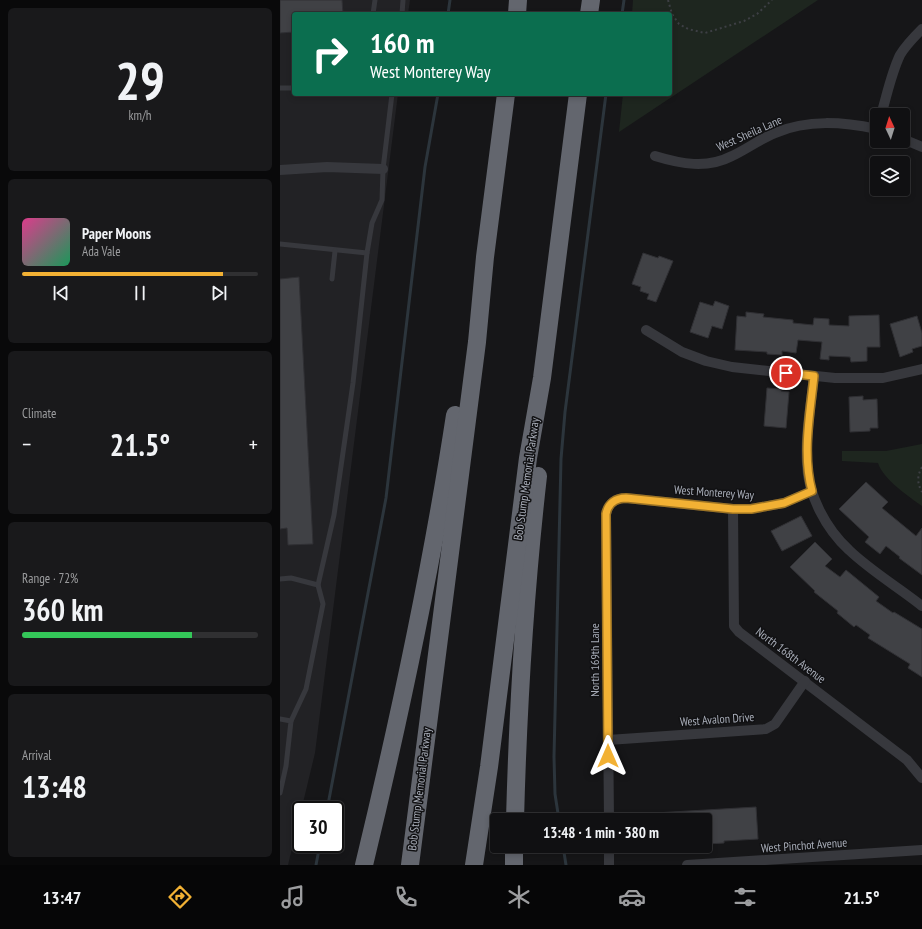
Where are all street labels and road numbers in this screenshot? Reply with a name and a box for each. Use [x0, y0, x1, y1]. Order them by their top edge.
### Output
street label: West Sheila Lane [714, 112, 784, 154]
street label: Bob Stump Memorial Parkway [510, 416, 542, 541]
street label: West Monterey Way [673, 482, 755, 502]
street label: North 169th Lane [587, 623, 602, 697]
street label: North 168th Avenue [753, 624, 829, 686]
street label: West Avalon Drive [679, 709, 755, 729]
street label: Bob Stump Memorial Parkway [404, 726, 434, 851]
street label: West Pinchot Avenue [760, 835, 848, 855]

